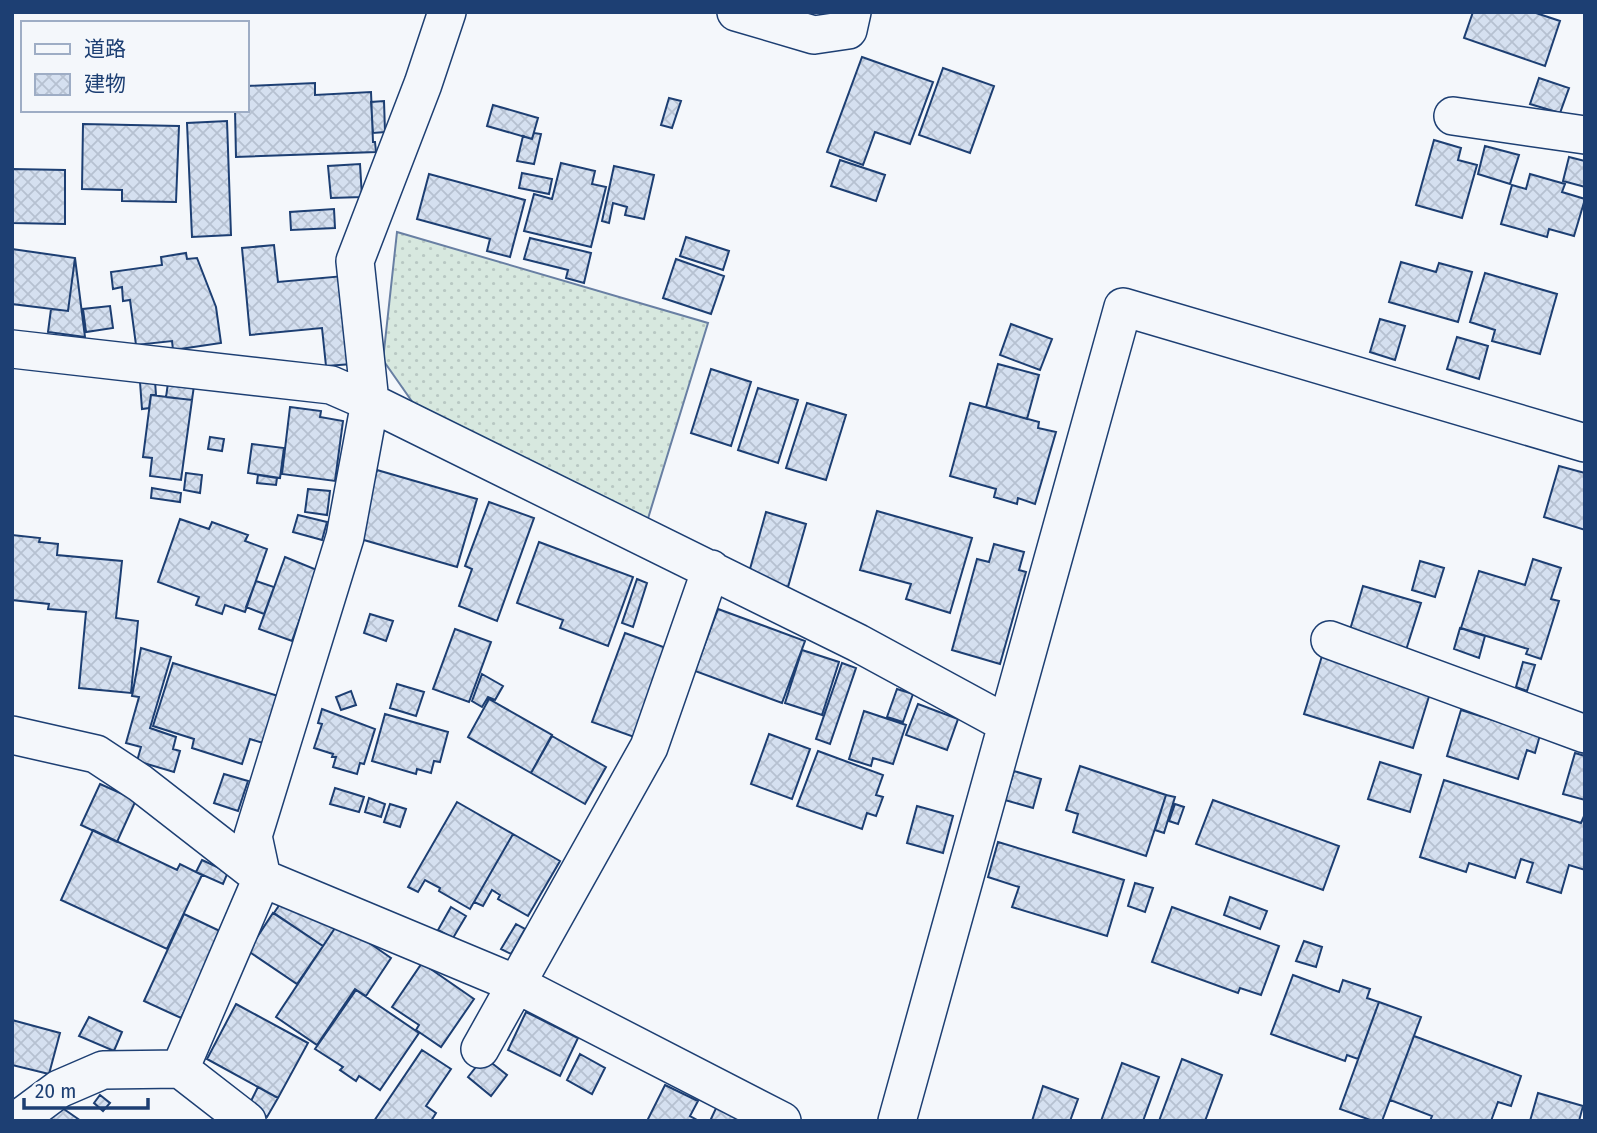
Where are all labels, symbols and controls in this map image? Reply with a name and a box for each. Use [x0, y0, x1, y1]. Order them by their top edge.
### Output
legend [21, 21, 248, 112]
text: 道路 [84, 36, 126, 62]
text: 建物 [84, 71, 126, 97]
scale bar [24, 1066, 149, 1110]
text: 20 m [35, 1078, 76, 1104]

